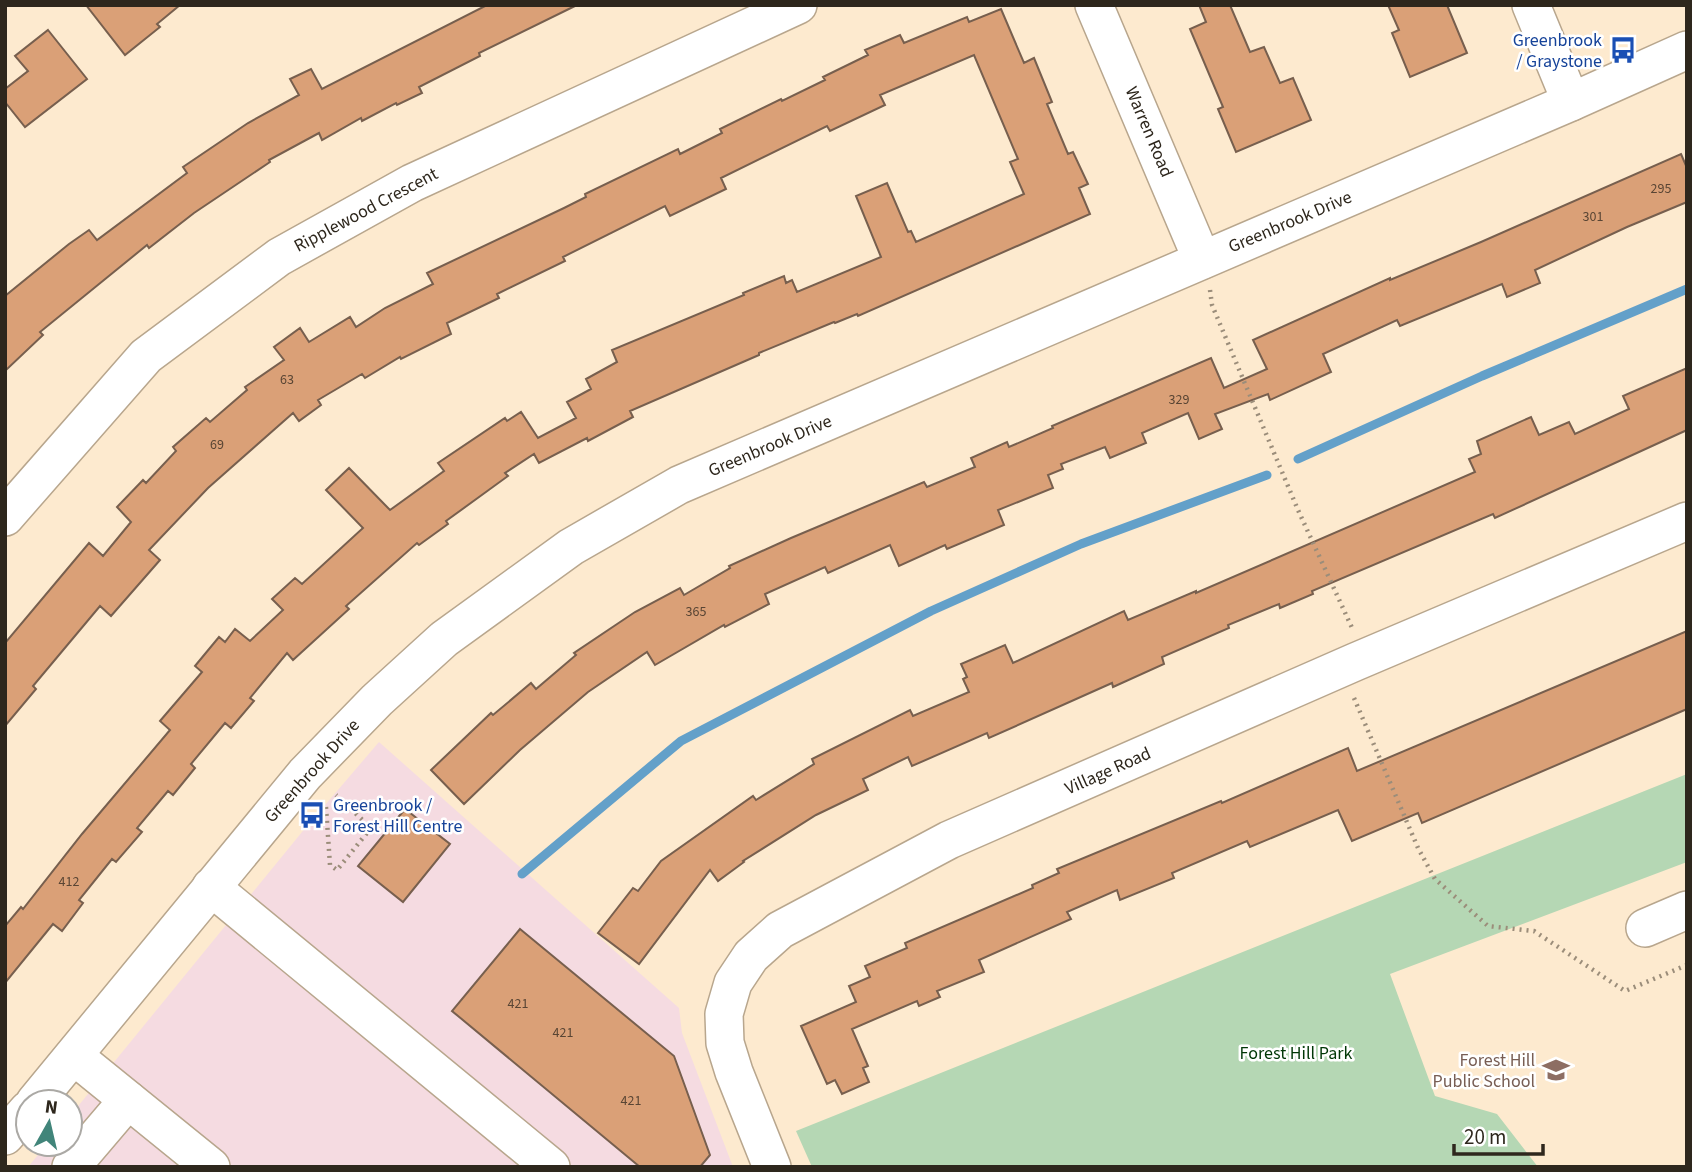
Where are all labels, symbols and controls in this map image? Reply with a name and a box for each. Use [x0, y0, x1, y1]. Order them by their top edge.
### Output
place label: Greenbrook / Graystone [1513, 28, 1602, 74]
bus stop icon: Greenbrook / Graystone [1608, 35, 1638, 65]
street label: Warren Road [1119, 83, 1179, 181]
street label: Ripplewood Crescent [290, 161, 442, 259]
house number: 295 [1651, 179, 1671, 199]
street label: Greenbrook Drive [1224, 185, 1356, 259]
house number: 301 [1583, 207, 1603, 227]
house number: 63 [280, 370, 294, 390]
house number: 329 [1169, 390, 1189, 410]
street label: Greenbrook Drive [704, 409, 836, 483]
house number: 69 [210, 435, 224, 455]
house number: 365 [686, 602, 706, 622]
street label: Greenbrook Drive [259, 714, 365, 828]
street label: Village Road [1061, 741, 1155, 801]
place label: Greenbrook / Forest Hill Centre [333, 793, 462, 839]
bus stop icon: Greenbrook / Forest Hill Centre [297, 800, 327, 830]
house number: 412 [59, 872, 79, 892]
house number: 421 [508, 994, 528, 1014]
house number: 421 [553, 1023, 573, 1043]
park label: Forest Hill Park [1240, 1041, 1353, 1066]
place label: Forest Hill Public School [1433, 1048, 1535, 1094]
school or university icon: Forest Hill Public School [1541, 1055, 1571, 1085]
north arrow [14, 1088, 84, 1158]
house number: 421 [621, 1091, 641, 1111]
text: N [43, 1093, 59, 1122]
scale bar [1454, 1112, 1543, 1156]
text: 20 m [1464, 1122, 1506, 1152]

